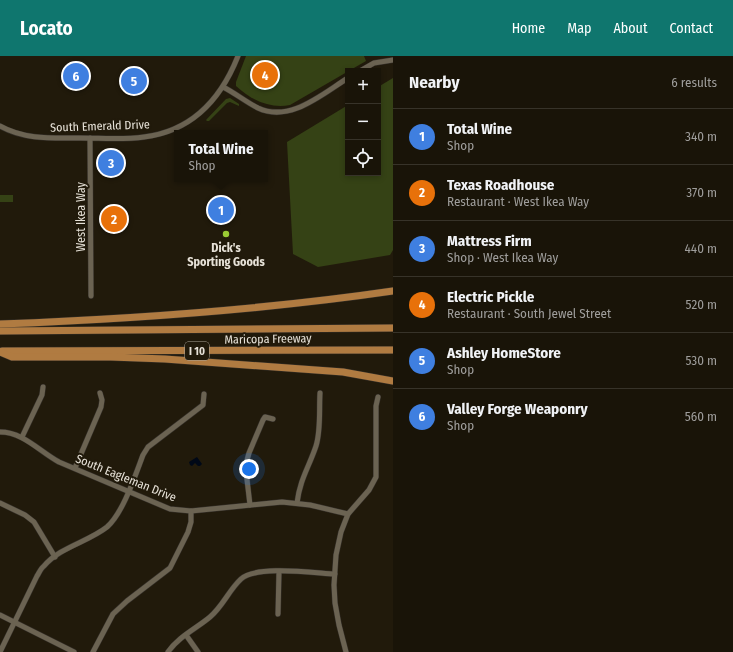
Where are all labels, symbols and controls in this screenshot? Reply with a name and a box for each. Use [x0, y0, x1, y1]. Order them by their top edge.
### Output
text: Locato [20, 17, 73, 40]
text: Home [512, 20, 545, 37]
text: Map [567, 20, 591, 37]
text: About [613, 20, 648, 37]
text: Contact [670, 20, 713, 37]
pin: 4 [252, 60, 278, 90]
pin: 6 [63, 61, 89, 91]
pin: 5 [121, 66, 147, 96]
map controls [345, 68, 381, 176]
button: + [345, 68, 381, 104]
text: Nearby [409, 72, 460, 93]
text: 6 results [671, 75, 717, 90]
button: − [345, 104, 381, 140]
street label: South Emerald Drive [50, 117, 150, 135]
text: Total Wine [447, 120, 512, 138]
text: 1 [419, 129, 425, 144]
text: 340 m [685, 129, 717, 144]
popup [174, 130, 268, 182]
text: Shop [447, 138, 474, 153]
text: Total Wine [188, 140, 254, 158]
button: locate [345, 140, 381, 176]
pin: 3 [98, 148, 124, 178]
text: Shop [188, 158, 216, 173]
text: Texas Roadhouse [447, 176, 554, 194]
street label: West Ikea Way [74, 182, 88, 252]
text: 2 [419, 185, 425, 200]
text: 370 m [686, 185, 717, 200]
text: Restaurant · West Ikea Way [447, 194, 589, 209]
pin: 1 [208, 195, 234, 225]
pin: 2 [101, 204, 127, 234]
marker: Dick's Sporting Goods [221, 229, 231, 239]
text: Mattress Firm [447, 232, 532, 250]
place label: Dick's Sporting Goods [187, 241, 265, 269]
text: 3 [419, 241, 425, 256]
text: 440 m [685, 241, 717, 256]
text: Shop · West Ikea Way [447, 250, 558, 265]
text: Electric Pickle [447, 288, 534, 306]
text: 4 [419, 297, 425, 312]
text: 520 m [686, 297, 717, 312]
text: Restaurant · South Jewel Street [447, 306, 611, 321]
street label: Maricopa Freeway [224, 331, 312, 347]
road number: I 10 [185, 342, 209, 360]
text: Ashley HomeStore [447, 344, 561, 362]
text: 5 [419, 353, 425, 368]
text: 530 m [685, 353, 717, 368]
text: Shop [447, 362, 474, 377]
text: Valley Forge Weaponry [447, 400, 588, 418]
text: 6 [419, 409, 425, 424]
text: 560 m [685, 409, 717, 424]
text: Shop [447, 418, 474, 433]
street label: South Eagleman Drive [74, 451, 178, 505]
your location [239, 459, 259, 479]

